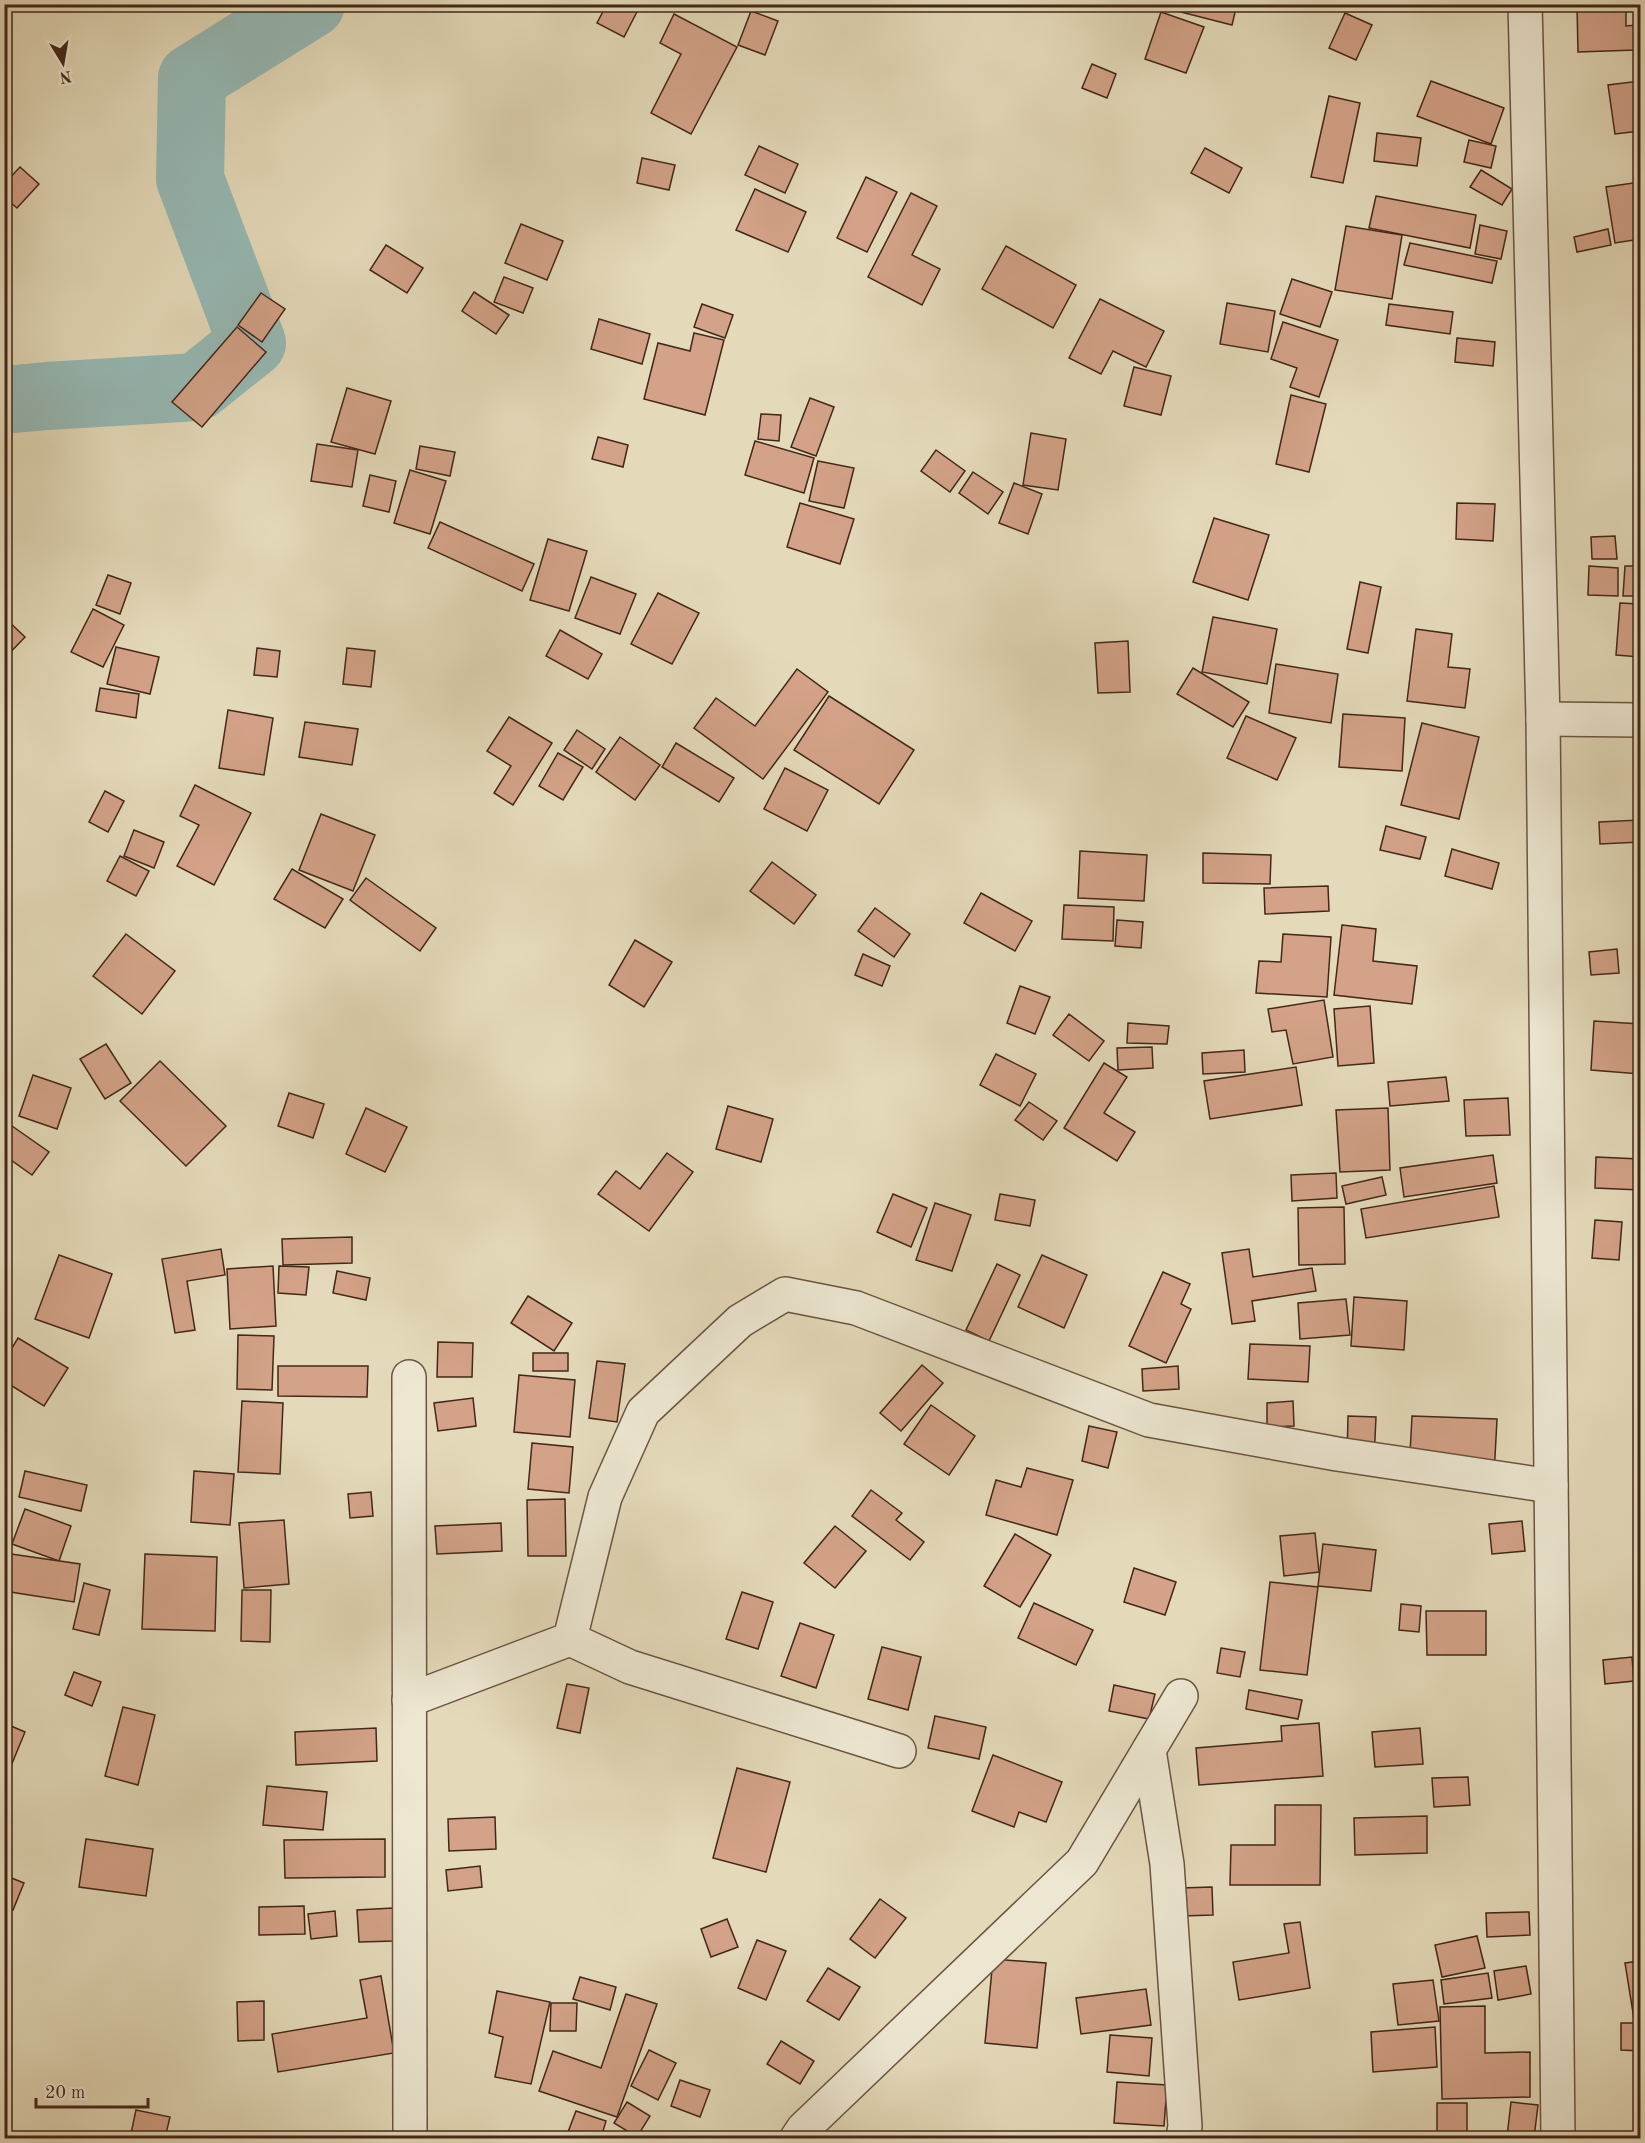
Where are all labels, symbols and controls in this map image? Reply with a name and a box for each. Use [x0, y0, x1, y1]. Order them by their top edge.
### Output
north arrow [33, 33, 93, 93]
text: N [57, 67, 73, 85]
scale bar [36, 2071, 148, 2109]
text: 20 m [45, 2084, 85, 2102]

